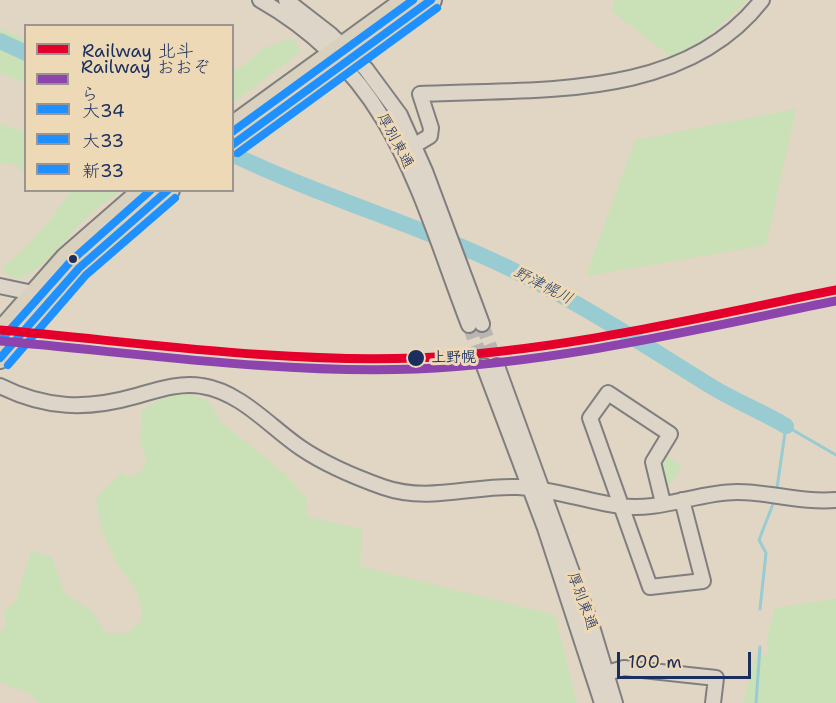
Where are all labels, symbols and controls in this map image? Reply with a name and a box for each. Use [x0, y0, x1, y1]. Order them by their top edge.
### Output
legend [24, 24, 234, 192]
text: Railway 北斗 [82, 39, 194, 63]
text: Railway おおぞら [81, 55, 211, 106]
text: 大34 [82, 99, 125, 123]
street label: 厚別東通 [373, 110, 417, 172]
text: 大33 [82, 129, 124, 153]
text: 新33 [82, 159, 124, 183]
unlabelled marker [67, 253, 79, 265]
water label: 野津幌川 [510, 263, 576, 309]
marker: 上野幌 [406, 348, 426, 368]
place label: 上野幌 [431, 349, 476, 367]
street label: 厚別東通 [563, 570, 601, 632]
scale bar [620, 640, 754, 678]
text: 100 m [628, 650, 682, 674]

